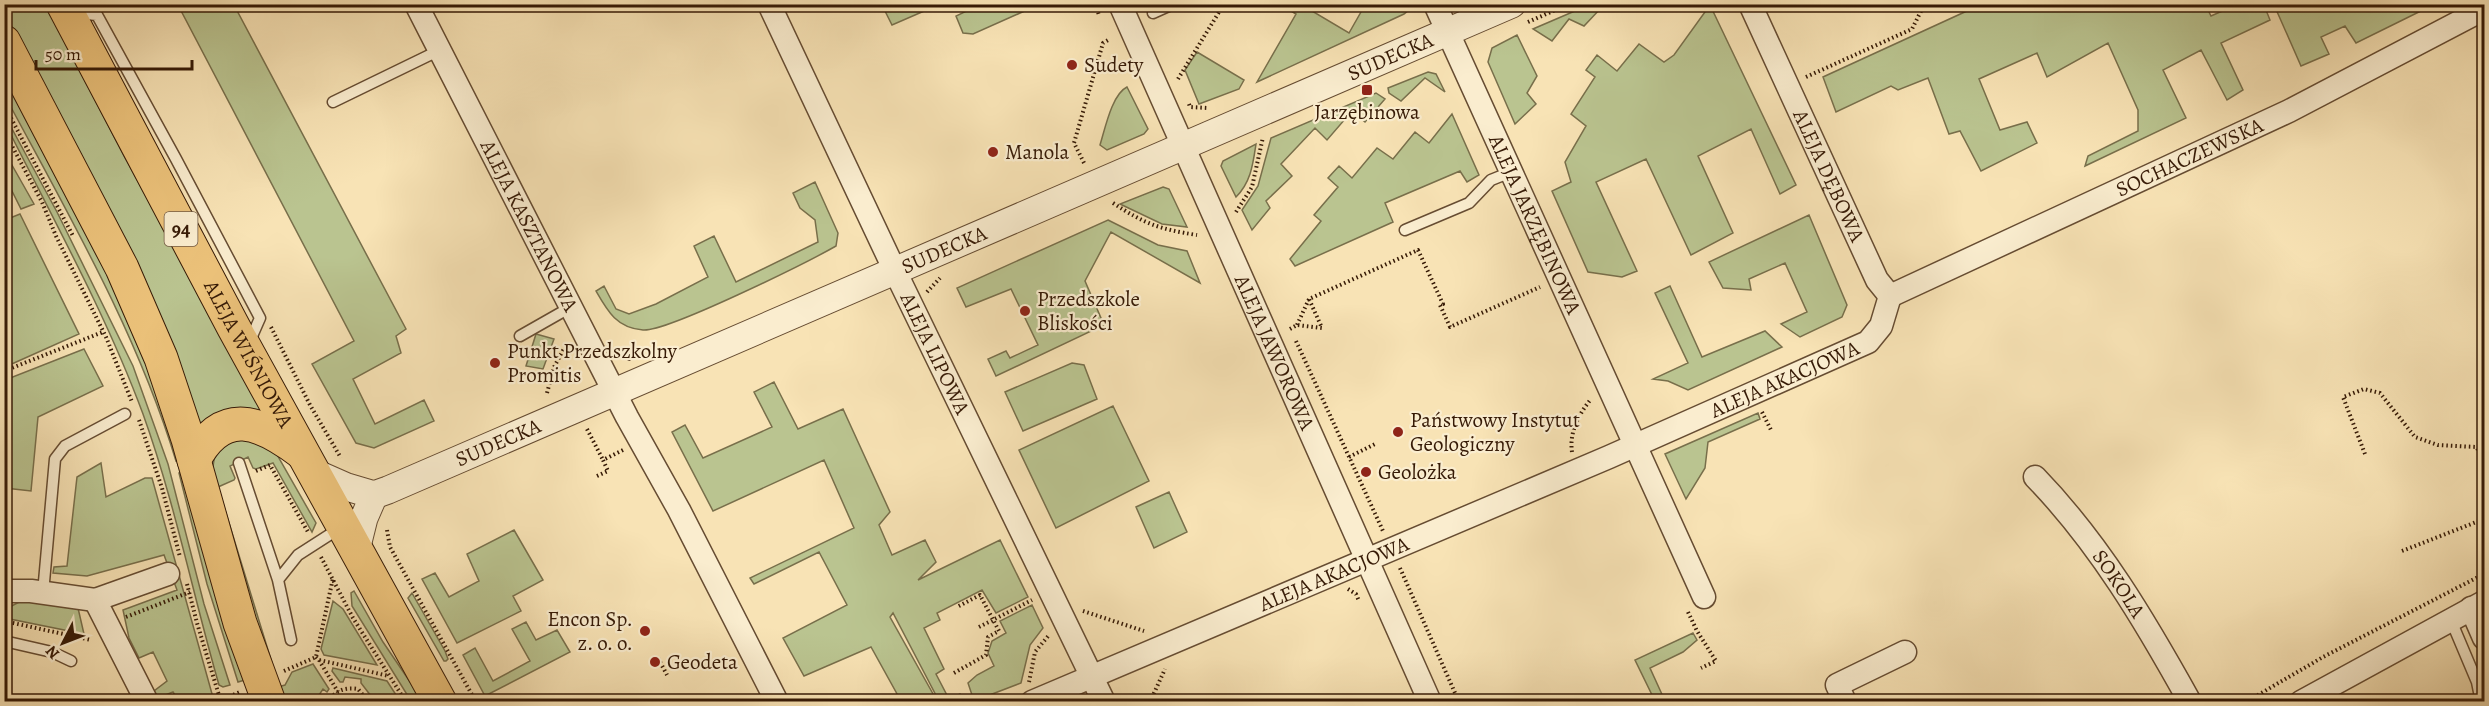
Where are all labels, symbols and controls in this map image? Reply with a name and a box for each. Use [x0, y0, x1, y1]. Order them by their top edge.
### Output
street label: SUDECKA [1343, 26, 1438, 87]
scale bar [36, 33, 192, 71]
text: 50 m [45, 42, 81, 66]
place label: Sudety [1084, 51, 1144, 79]
marker: Sudety [1065, 58, 1079, 72]
marker: Jarzębinowa [1360, 83, 1374, 97]
place label: Jarzębinowa [1314, 98, 1420, 126]
street label: ALEJA DĘBOWA [1786, 104, 1872, 247]
street label: SOCHACZEWSKA [2111, 111, 2268, 203]
street label: ALEJA JARZĘBINOWA [1482, 129, 1588, 319]
street label: ALEJA KASZTANOWA [473, 134, 585, 317]
place label: Manola [1005, 138, 1069, 166]
marker: Manola [986, 145, 1000, 159]
road number: 94 [164, 212, 198, 246]
street label: SUDECKA [897, 218, 992, 280]
street label: ALEJA JAWOROWA [1228, 269, 1322, 435]
street label: ALEJA WIŚNIOWA [197, 274, 300, 433]
place label: Przedszkole Bliskości [1037, 285, 1140, 337]
street label: ALEJA LIPOWA [893, 287, 977, 420]
marker: Przedszkole Bliskości [1018, 304, 1032, 318]
street label: ALEJA AKACJOWA [1705, 333, 1864, 425]
place label: Punkt Przedszkolny Promitis [507, 337, 678, 389]
marker: Punkt Przedszkolny Promitis [488, 356, 502, 370]
place label: Państwowy Instytut Geologiczny [1410, 406, 1580, 458]
street label: SUDECKA [451, 411, 546, 473]
marker: Państwowy Instytut Geologiczny [1391, 425, 1405, 439]
place label: Geolożka [1378, 458, 1457, 486]
marker: Geolożka [1359, 465, 1373, 479]
street label: ALEJA AKACJOWA [1254, 529, 1414, 618]
street label: SOKOLA [2086, 544, 2152, 624]
place label: Encon Sp. z. o. o. [547, 605, 633, 657]
north arrow [33, 613, 93, 673]
marker: Encon Sp. z. o. o. [638, 624, 652, 638]
text: N [40, 640, 65, 664]
place label: Geodeta [667, 648, 738, 676]
marker: Geodeta [648, 655, 662, 669]

